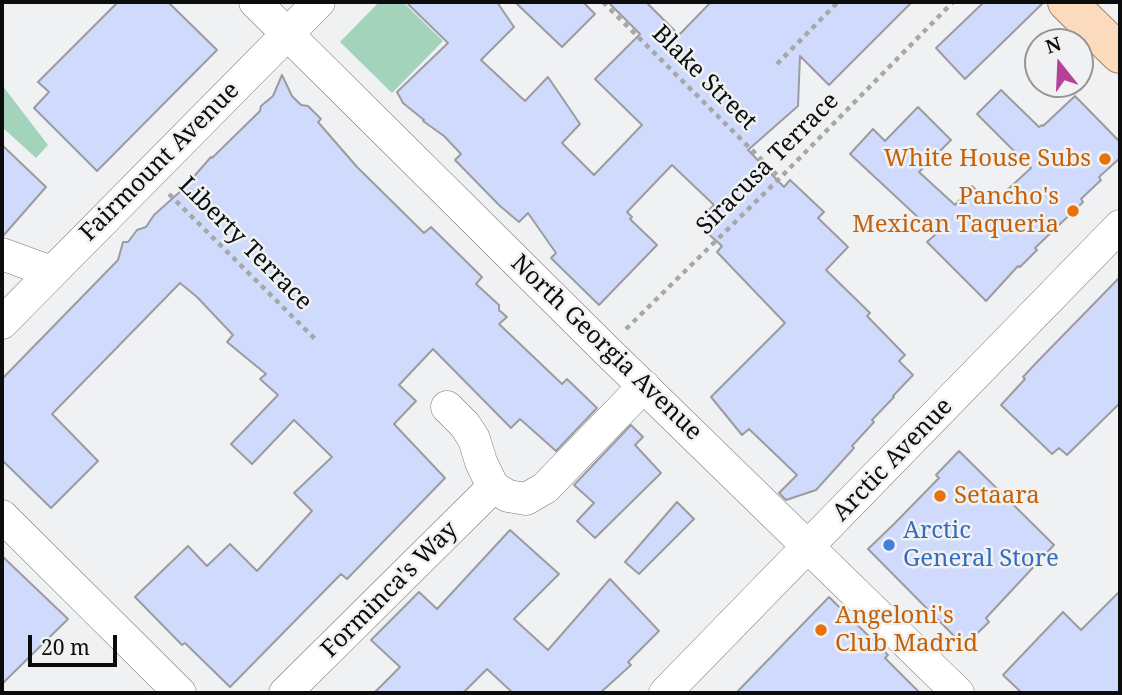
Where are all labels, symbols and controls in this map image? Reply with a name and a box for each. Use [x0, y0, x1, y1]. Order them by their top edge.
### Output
street label: Blake Street [646, 20, 762, 136]
north arrow [1024, 28, 1094, 98]
text: N [1042, 30, 1064, 60]
street label: Fairmount Avenue [74, 76, 246, 248]
street label: Siracusa Terrace [691, 87, 845, 241]
place label: White House Subs [884, 145, 1091, 173]
marker: White House Subs [1097, 151, 1113, 167]
street label: Liberty Terrace [172, 171, 318, 317]
place label: Pancho's Mexican Taqueria [852, 183, 1059, 239]
marker: Pancho's Mexican Taqueria [1065, 203, 1081, 219]
street label: North Georgia Avenue [504, 249, 708, 447]
street label: Arctic Avenue [827, 392, 959, 528]
place label: Setaara [954, 482, 1040, 510]
marker: Setaara [932, 488, 948, 504]
street label: Forminca's Way [316, 516, 464, 664]
place label: Arctic General Store [903, 517, 1059, 573]
marker: Arctic General Store [881, 537, 897, 553]
place label: Angeloni's Club Madrid [835, 602, 978, 658]
scale bar [32, 622, 121, 666]
marker: Angeloni's Club Madrid [813, 622, 829, 638]
text: 20 m [41, 633, 90, 661]

